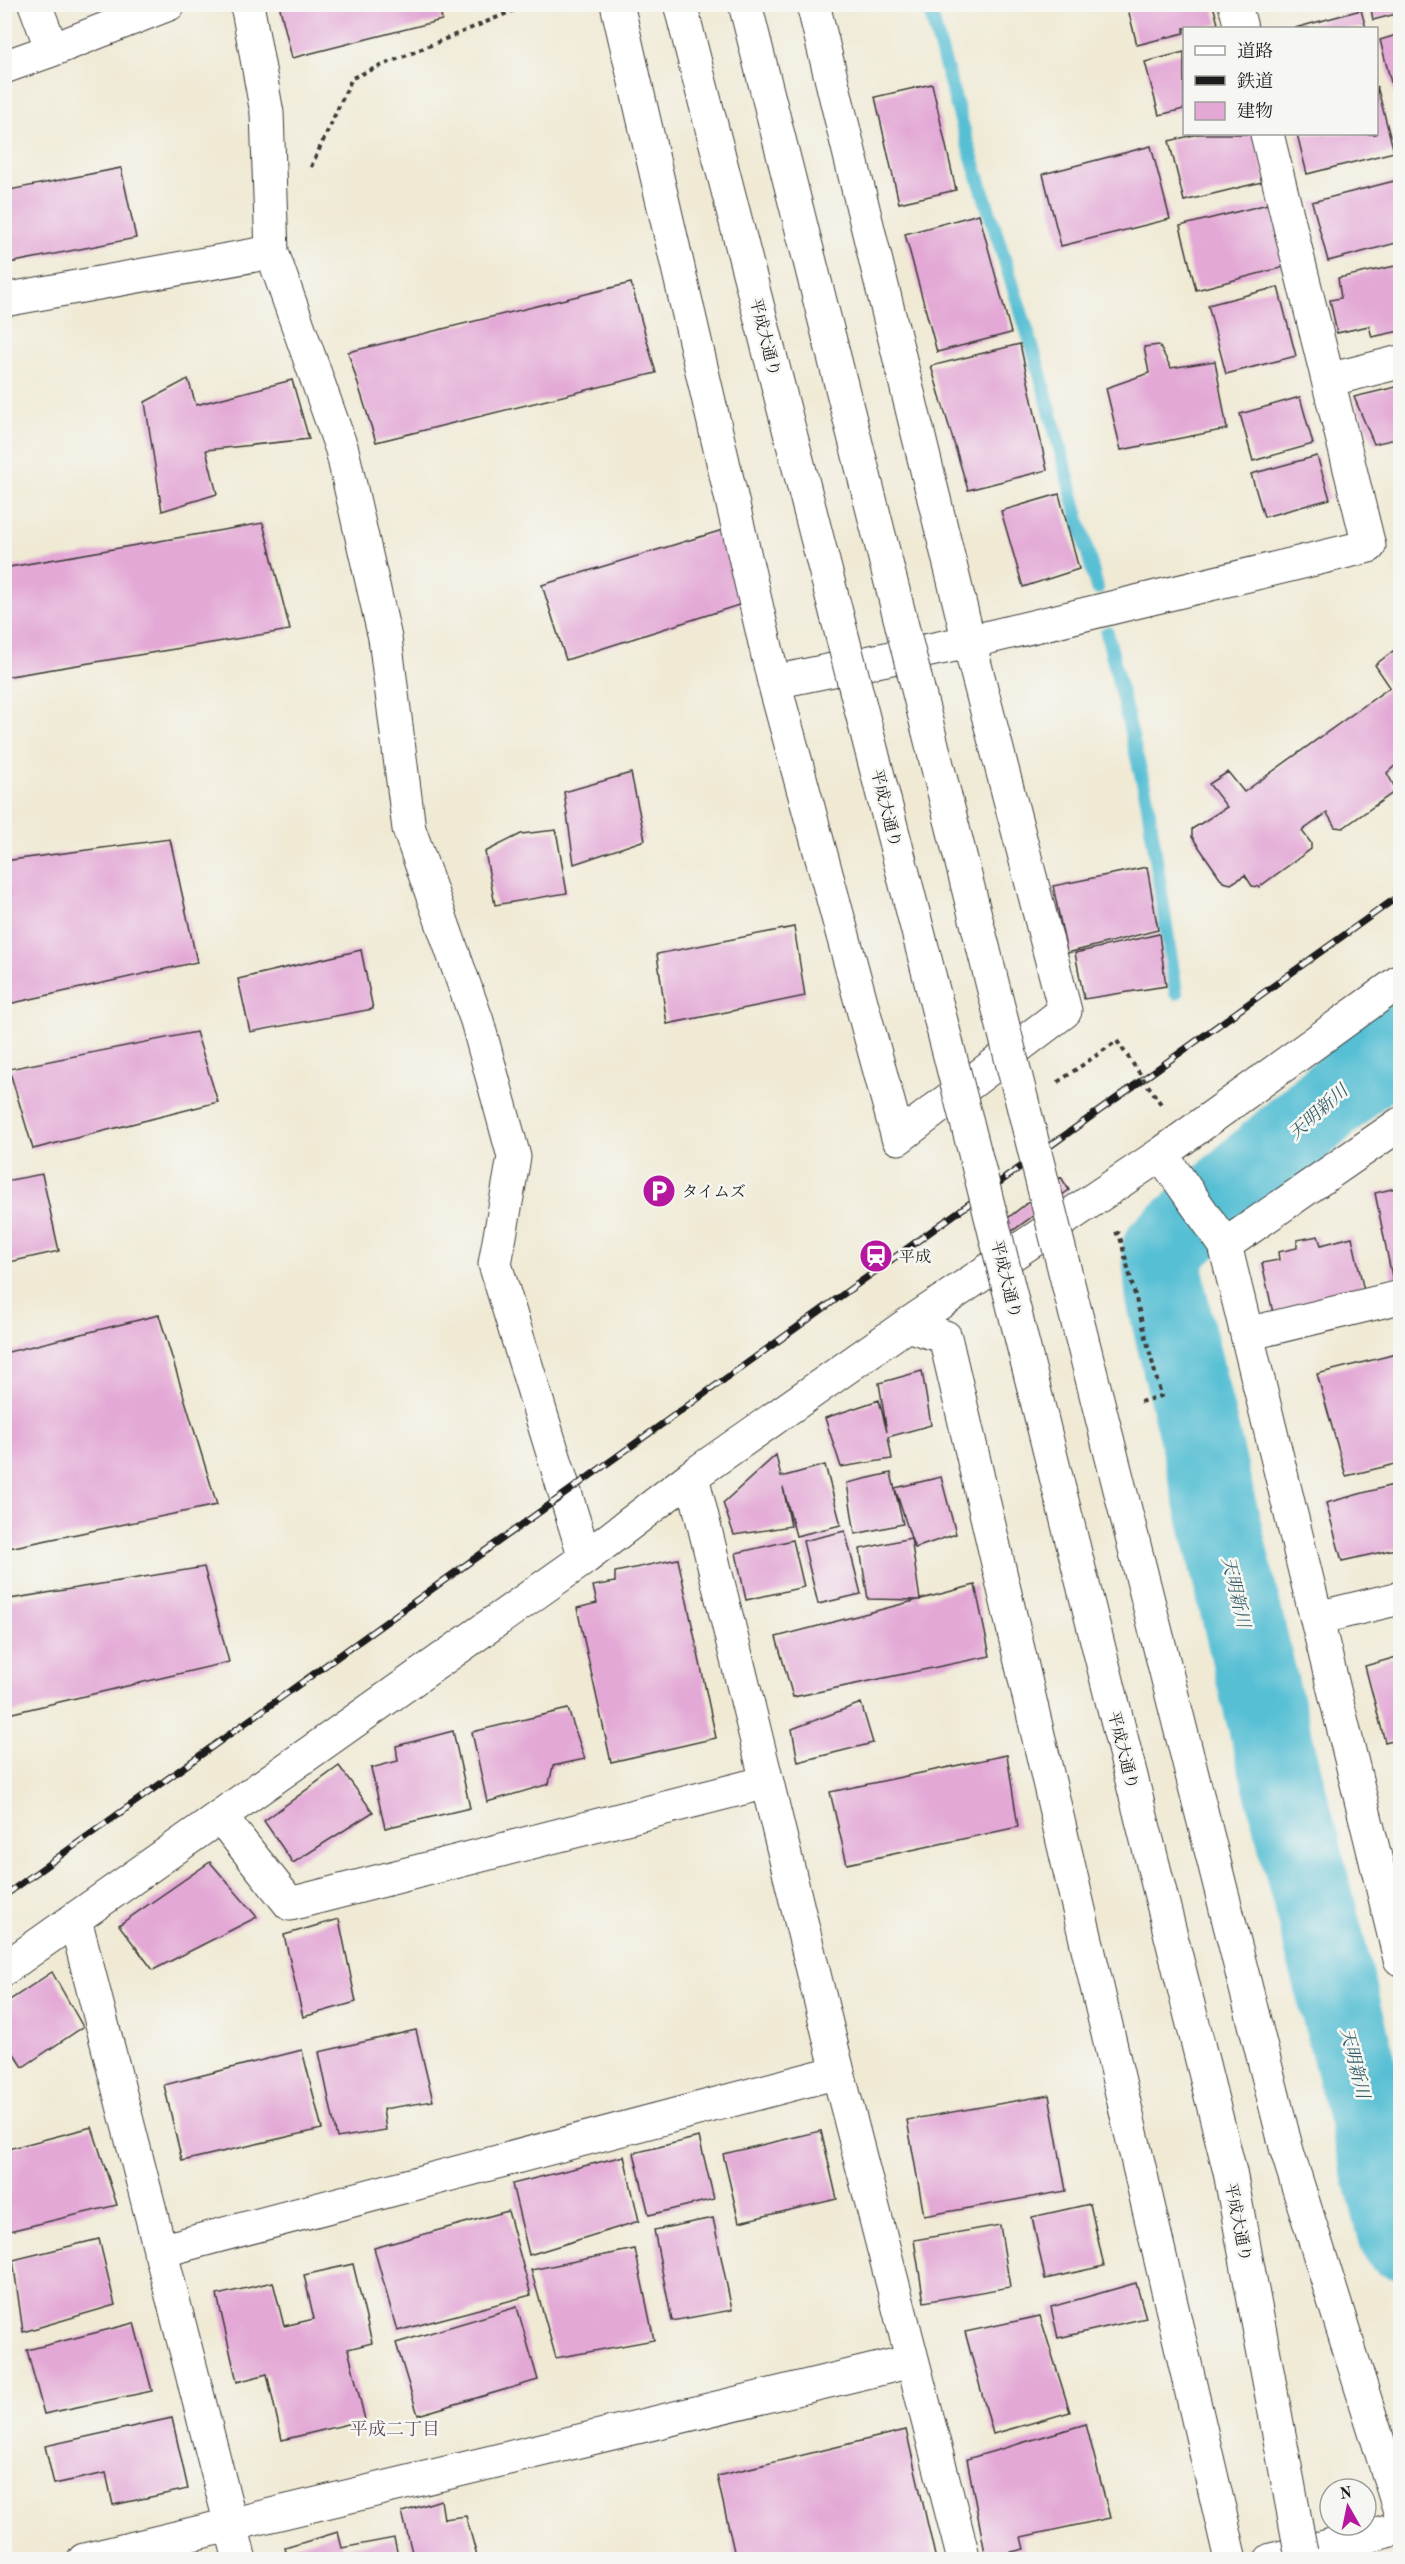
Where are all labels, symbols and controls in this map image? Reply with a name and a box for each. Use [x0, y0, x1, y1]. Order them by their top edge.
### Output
legend [1183, 27, 1378, 135]
text: 道路 [1237, 41, 1273, 61]
text: 鉄道 [1237, 71, 1273, 91]
text: 建物 [1237, 101, 1273, 121]
street label: 平成大通り [747, 296, 783, 378]
street label: 平成大通り [868, 767, 904, 849]
water label: 天明新川 [1285, 1079, 1353, 1144]
parking icon: タイムズ [641, 1173, 677, 1209]
place label: タイムズ [682, 1183, 746, 1201]
station icon: 平成 [858, 1238, 894, 1274]
street label: 平成大通り [988, 1238, 1024, 1320]
place label: 平成 [899, 1248, 931, 1266]
water label: 天明新川 [1218, 1555, 1254, 1631]
street label: 平成大通り [1105, 1709, 1141, 1791]
water label: 天明新川 [1337, 2026, 1374, 2102]
street label: 平成大通り [1222, 2181, 1254, 2263]
district label: 平成二丁目 [350, 2419, 440, 2439]
north arrow [1318, 2477, 1378, 2537]
text: N [1339, 2485, 1354, 2503]

